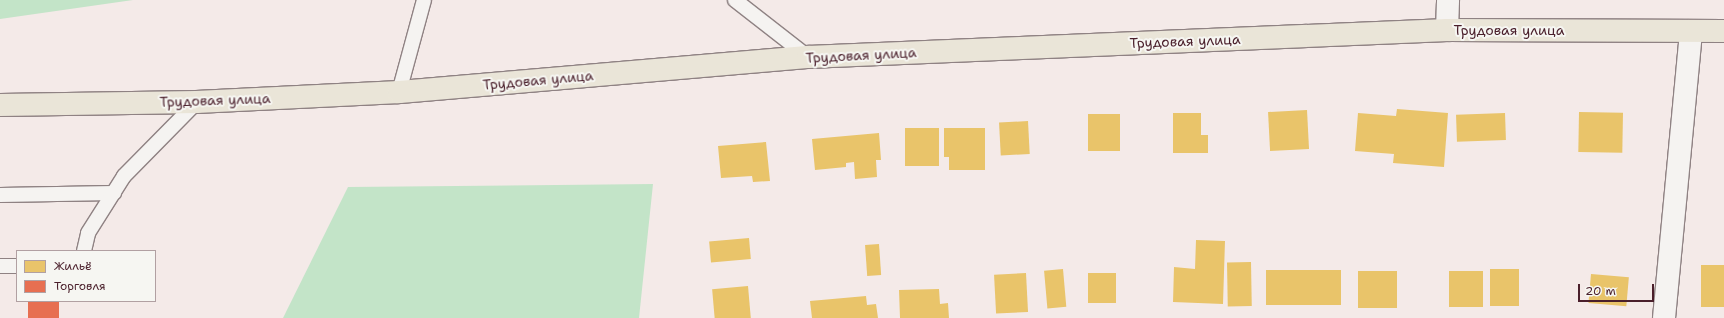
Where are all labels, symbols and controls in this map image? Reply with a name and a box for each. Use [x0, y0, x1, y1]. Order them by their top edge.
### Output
street label: Трудовая улица [1454, 22, 1564, 38]
street label: Трудовая улица [1129, 31, 1241, 51]
street label: Трудовая улица [805, 44, 917, 66]
street label: Трудовая улица [482, 67, 594, 93]
street label: Трудовая улица [159, 90, 271, 110]
legend [16, 250, 156, 302]
text: Жильё [54, 258, 92, 274]
scale bar [1580, 276, 1656, 302]
text: Торговля [54, 278, 106, 294]
text: 20 m [1585, 283, 1616, 299]

